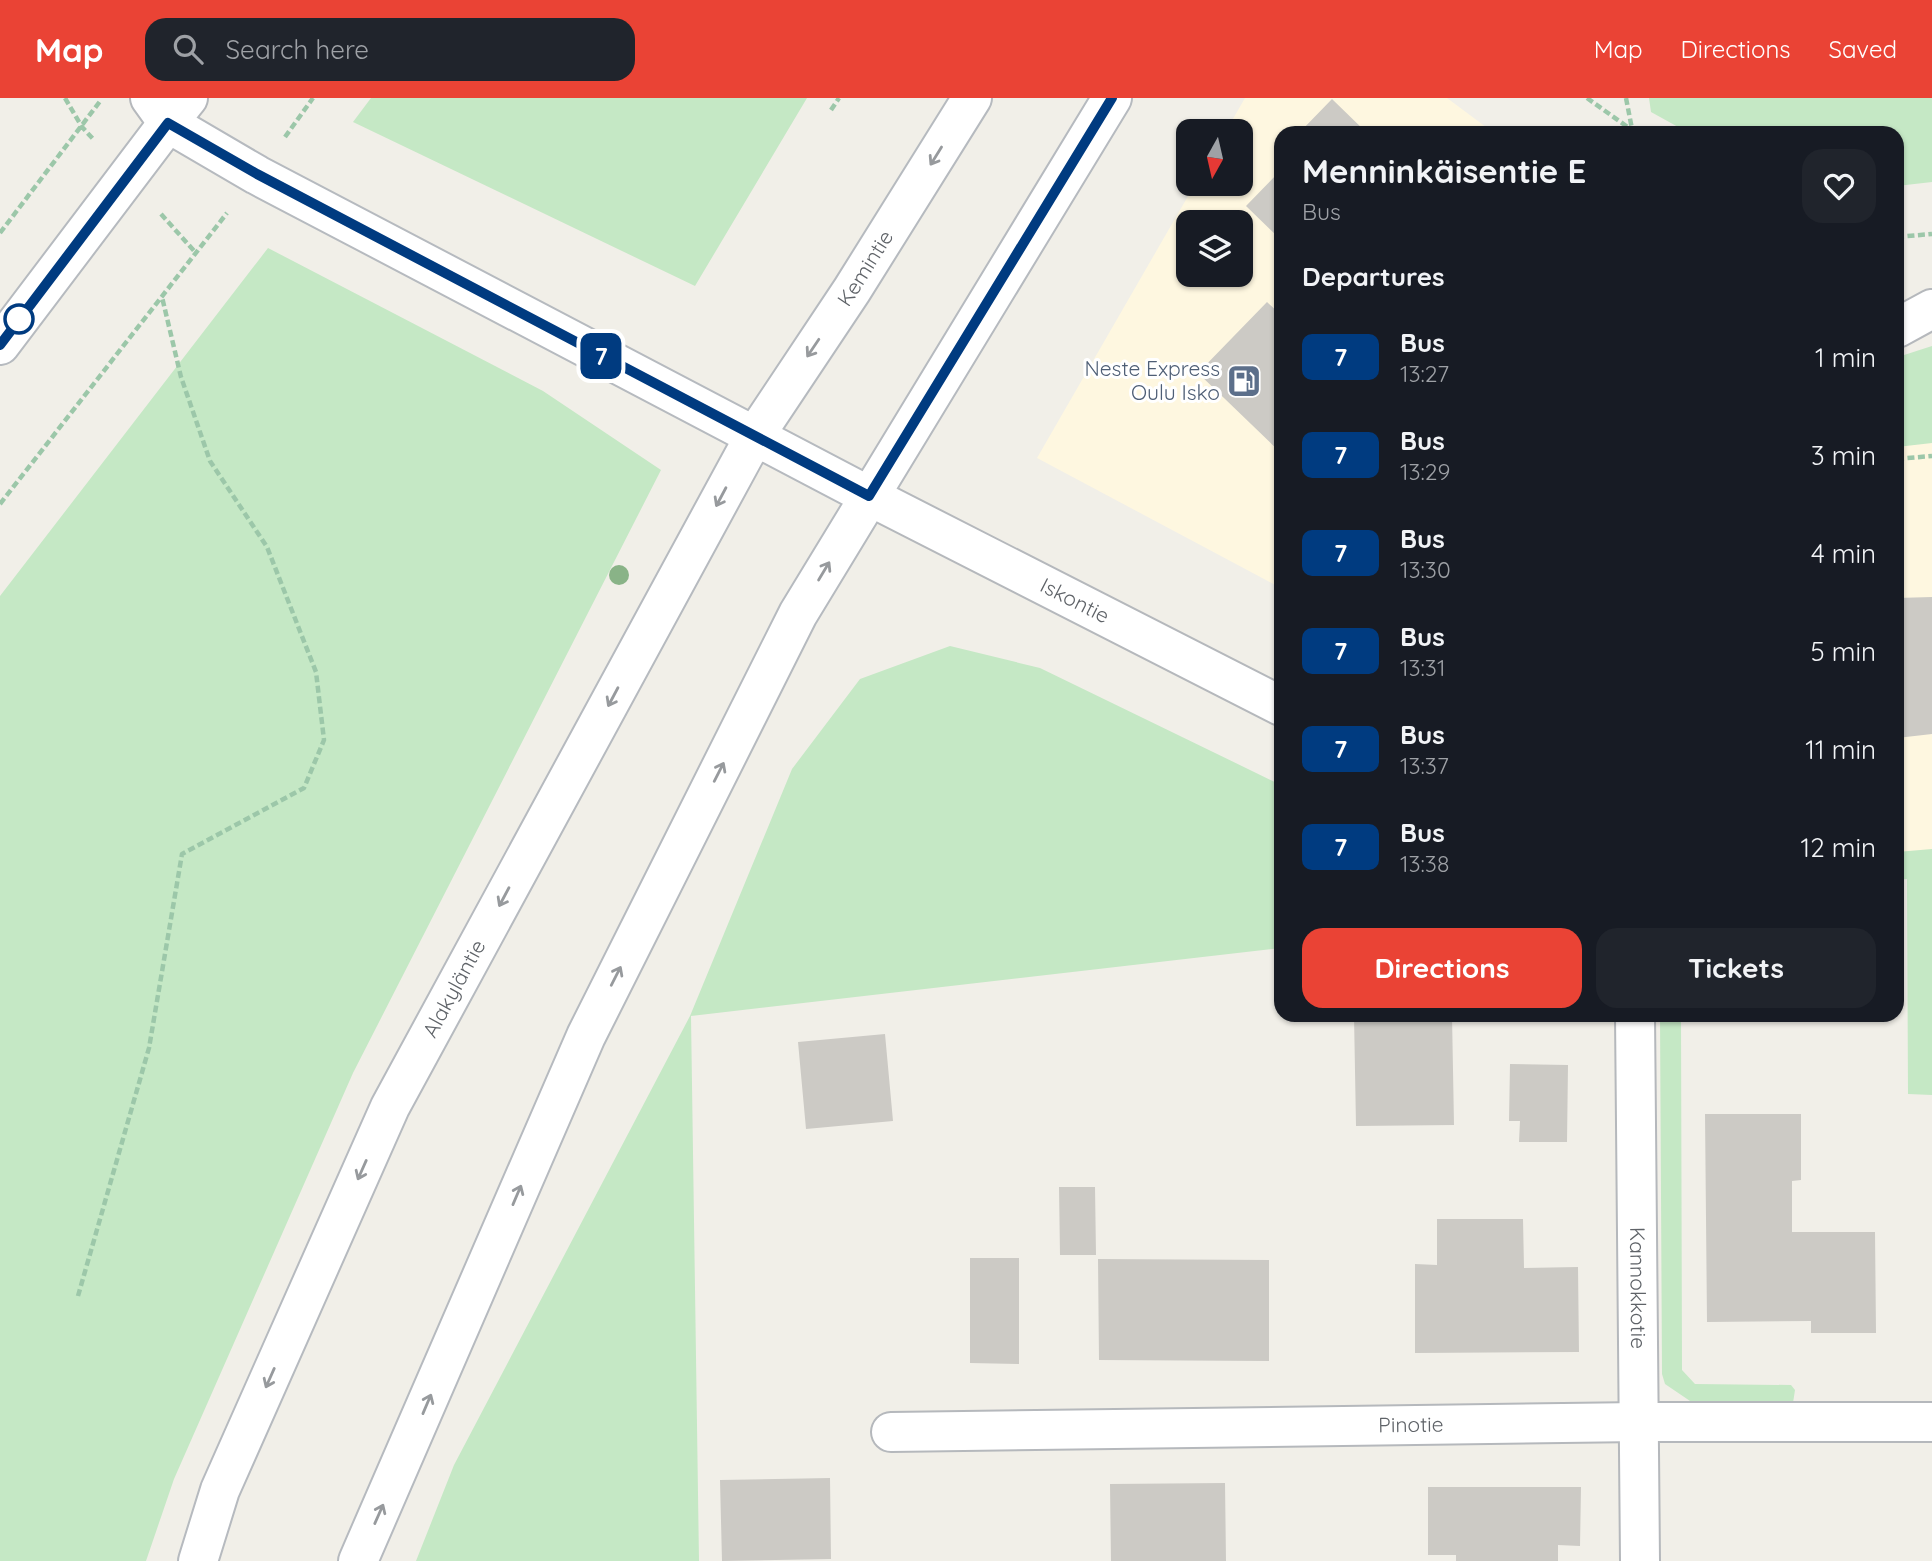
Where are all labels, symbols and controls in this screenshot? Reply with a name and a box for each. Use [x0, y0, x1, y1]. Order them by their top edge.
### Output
search box [145, 18, 635, 81]
text: Map [35, 29, 103, 70]
icon: search [169, 30, 207, 68]
text: Search here [225, 33, 369, 66]
text: Map [1594, 34, 1643, 64]
text: Directions [1681, 34, 1791, 64]
text: Saved [1829, 34, 1897, 64]
north arrow [1176, 119, 1253, 196]
map controls [1176, 119, 1253, 287]
one-way arrow [928, 145, 942, 165]
button: heart [1802, 149, 1876, 223]
text: Menninkäisentie E [1302, 150, 1586, 191]
text: Bus [1302, 197, 1341, 226]
button: layers [1176, 210, 1253, 287]
street label: Kemintie [831, 225, 898, 311]
text: Departures [1302, 260, 1445, 293]
unlabelled marker [4, 304, 34, 334]
text: Bus [1400, 326, 1445, 359]
line badge: 7 [578, 333, 624, 379]
one-way arrow [806, 337, 820, 357]
text: 7 [594, 341, 608, 371]
text: 1 min [1815, 341, 1876, 374]
text: 7 [1334, 342, 1347, 372]
place label: Neste Express Oulu Isko [1084, 355, 1220, 405]
text: 13:27 [1400, 359, 1449, 388]
fuel station icon: Neste Express Oulu Isko [1225, 362, 1263, 400]
text: Bus [1400, 424, 1445, 457]
text: 3 min [1811, 439, 1876, 472]
text: 7 [1334, 440, 1347, 470]
text: 13:29 [1400, 457, 1450, 486]
one-way arrow [714, 487, 728, 507]
text: Bus [1400, 522, 1445, 555]
text: 4 min [1811, 537, 1876, 570]
text: 7 [1334, 538, 1347, 568]
text: 13:30 [1400, 555, 1451, 584]
one-way arrow [817, 561, 831, 581]
street label: Iskontie [1036, 572, 1114, 628]
text: Bus [1400, 620, 1445, 653]
text: 5 min [1810, 635, 1876, 668]
text: 7 [1334, 636, 1347, 666]
text: 13:31 [1400, 653, 1445, 682]
one-way arrow [605, 687, 619, 707]
text: Bus [1400, 718, 1445, 751]
text: 11 min [1805, 733, 1876, 766]
text: 7 [1334, 734, 1347, 764]
text: 13:37 [1400, 751, 1449, 780]
one-way arrow [712, 762, 726, 783]
text: Bus [1400, 816, 1445, 849]
text: 12 min [1801, 831, 1876, 864]
text: 7 [1334, 832, 1347, 862]
text: 13:38 [1400, 849, 1449, 878]
one-way arrow [497, 887, 511, 907]
button: Directions [1302, 928, 1582, 1008]
button: Tickets [1596, 928, 1876, 1008]
street label: Alakyläntie [416, 935, 490, 1042]
one-way arrow [610, 966, 624, 986]
one-way arrow [355, 1159, 368, 1180]
one-way arrow [511, 1185, 524, 1207]
street label: Kannokkotie [1625, 1227, 1652, 1349]
one-way arrow [263, 1367, 276, 1388]
one-way arrow [421, 1394, 434, 1416]
street label: Pinotie [1378, 1411, 1444, 1437]
one-way arrow [373, 1504, 386, 1525]

